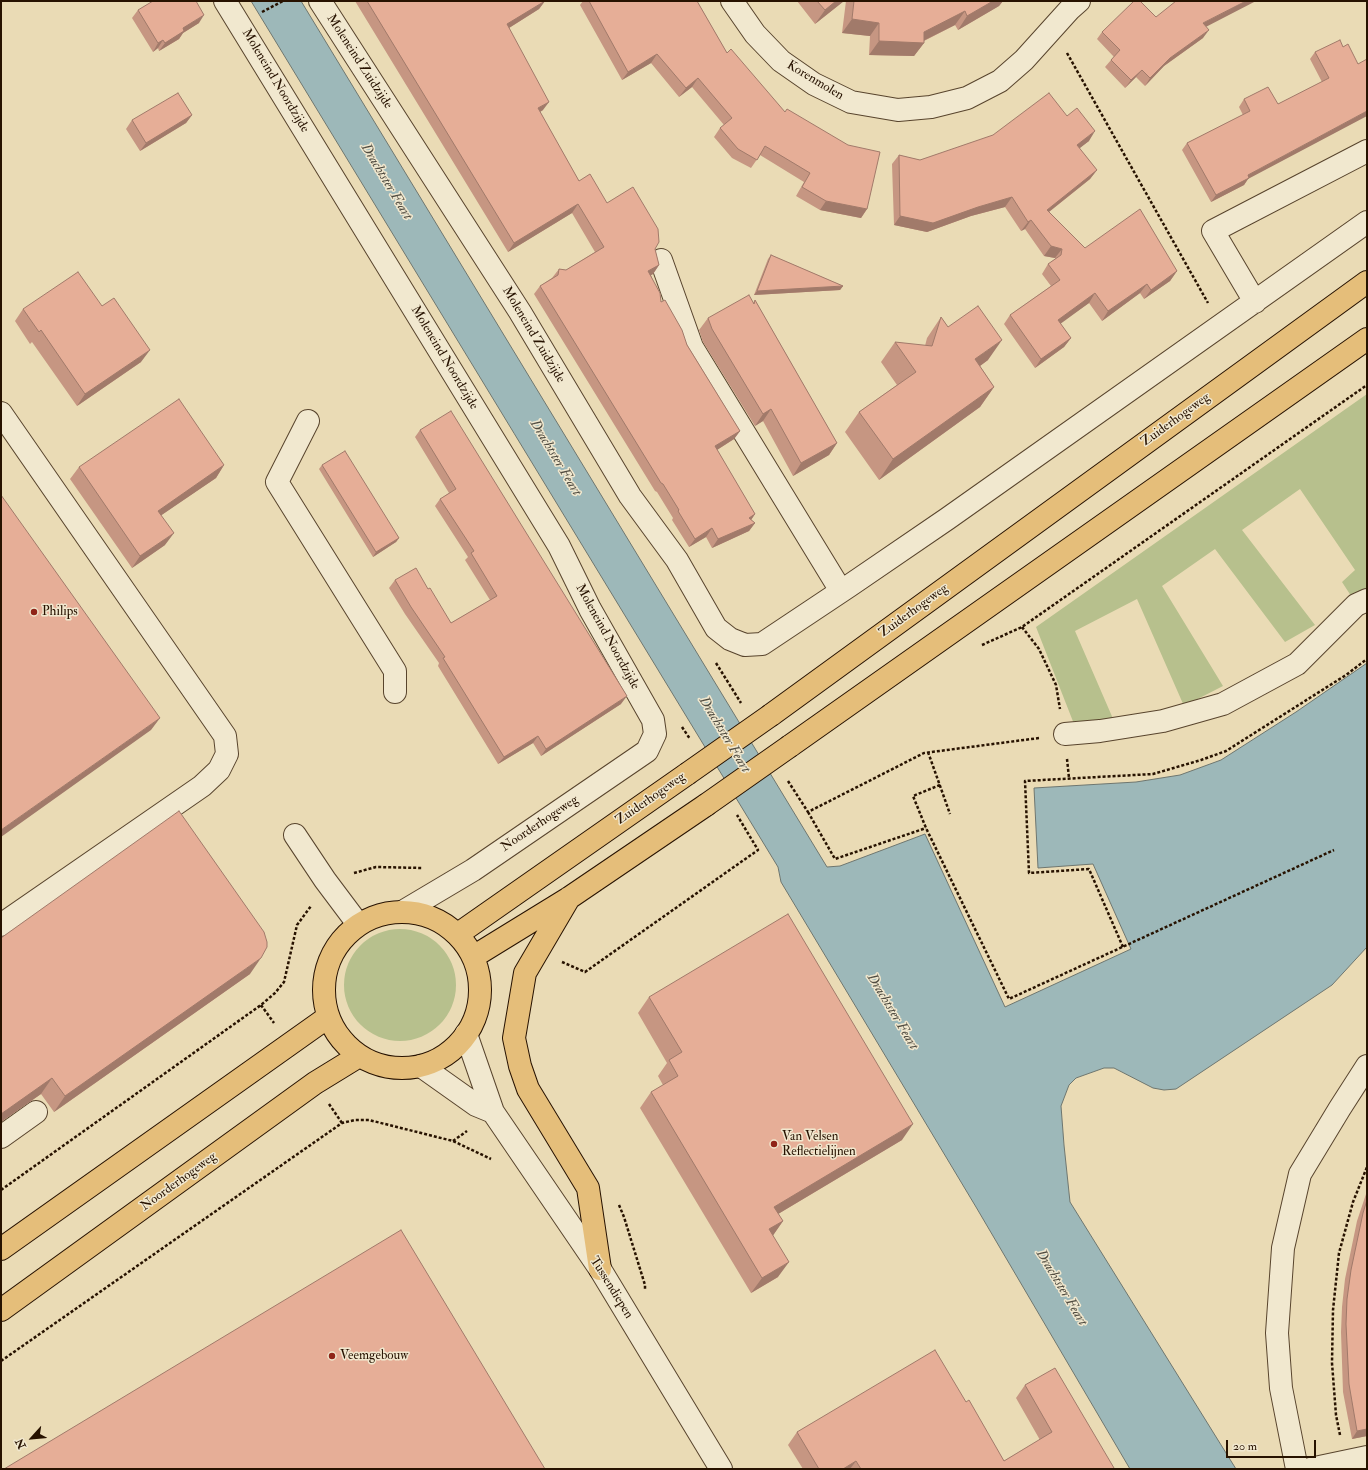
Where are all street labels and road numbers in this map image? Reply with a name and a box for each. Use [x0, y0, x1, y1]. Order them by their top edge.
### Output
street label: Moleneind Zuidzijde [323, 12, 395, 112]
street label: Moleneind Noordzijde [238, 26, 312, 136]
street label: Korenmolen [784, 58, 846, 104]
street label: Moleneind Zuidzijde [498, 284, 568, 386]
street label: Moleneind Noordzijde [407, 303, 481, 413]
street label: Zuiderhogeweg [1139, 390, 1213, 450]
street label: Zuiderhogeweg [877, 581, 951, 641]
street label: Moleneind Noordzijde [572, 582, 642, 692]
street label: Zuiderhogeweg [613, 769, 689, 829]
street label: Noorderhogeweg [498, 792, 582, 856]
street label: Noorderhogeweg [138, 1149, 220, 1215]
street label: Tussendiepen [586, 1254, 636, 1322]

